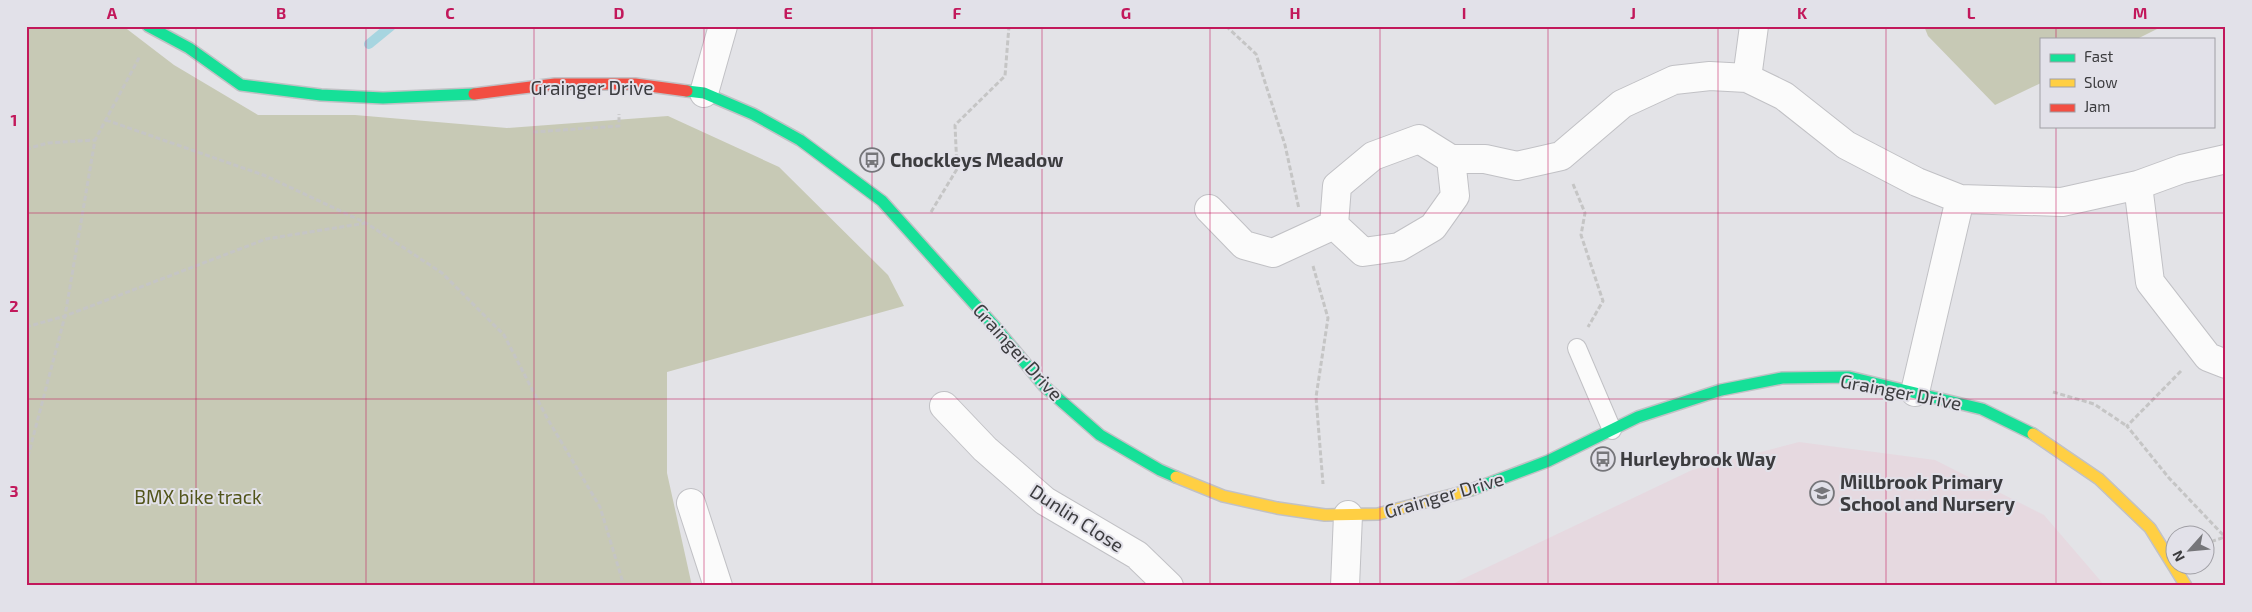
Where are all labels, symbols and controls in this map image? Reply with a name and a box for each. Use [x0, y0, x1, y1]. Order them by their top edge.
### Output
text: A [107, 3, 118, 22]
text: B [276, 3, 286, 22]
text: C [445, 3, 455, 22]
text: D [614, 3, 625, 22]
text: E [783, 3, 793, 22]
text: F [953, 3, 962, 22]
text: G [1121, 3, 1131, 22]
text: H [1289, 3, 1301, 22]
text: I [1462, 3, 1466, 22]
text: J [1630, 3, 1636, 22]
text: K [1797, 3, 1808, 22]
text: L [1967, 3, 1976, 22]
text: M [2133, 3, 2147, 22]
legend [2040, 38, 2214, 128]
text: Fast [2084, 47, 2114, 65]
text: Slow [2084, 73, 2118, 91]
street label: Grainger Drive [530, 76, 654, 99]
text: Jam [2084, 97, 2110, 115]
text: 1 [11, 110, 17, 129]
bus stop icon: Chockleys Meadow [859, 147, 885, 173]
place label: Chockleys Meadow [890, 148, 1063, 172]
text: 2 [9, 296, 19, 315]
street label: Grainger Drive [969, 298, 1068, 405]
street label: Grainger Drive [1839, 368, 1964, 415]
bus stop icon: Hurleybrook Way [1590, 446, 1616, 472]
place label: Hurleybrook Way [1620, 447, 1776, 471]
street label: Grainger Drive [1382, 467, 1506, 523]
place label: Millbrook Primary School and Nursery [1840, 470, 2015, 516]
street label: Dunlin Close [1026, 479, 1129, 556]
school or university icon: Millbrook Primary School and Nursery [1809, 480, 1835, 506]
text: 3 [9, 481, 19, 500]
park label: BMX bike track [134, 485, 262, 508]
north arrow [2164, 524, 2214, 574]
text: N [2168, 548, 2188, 564]

